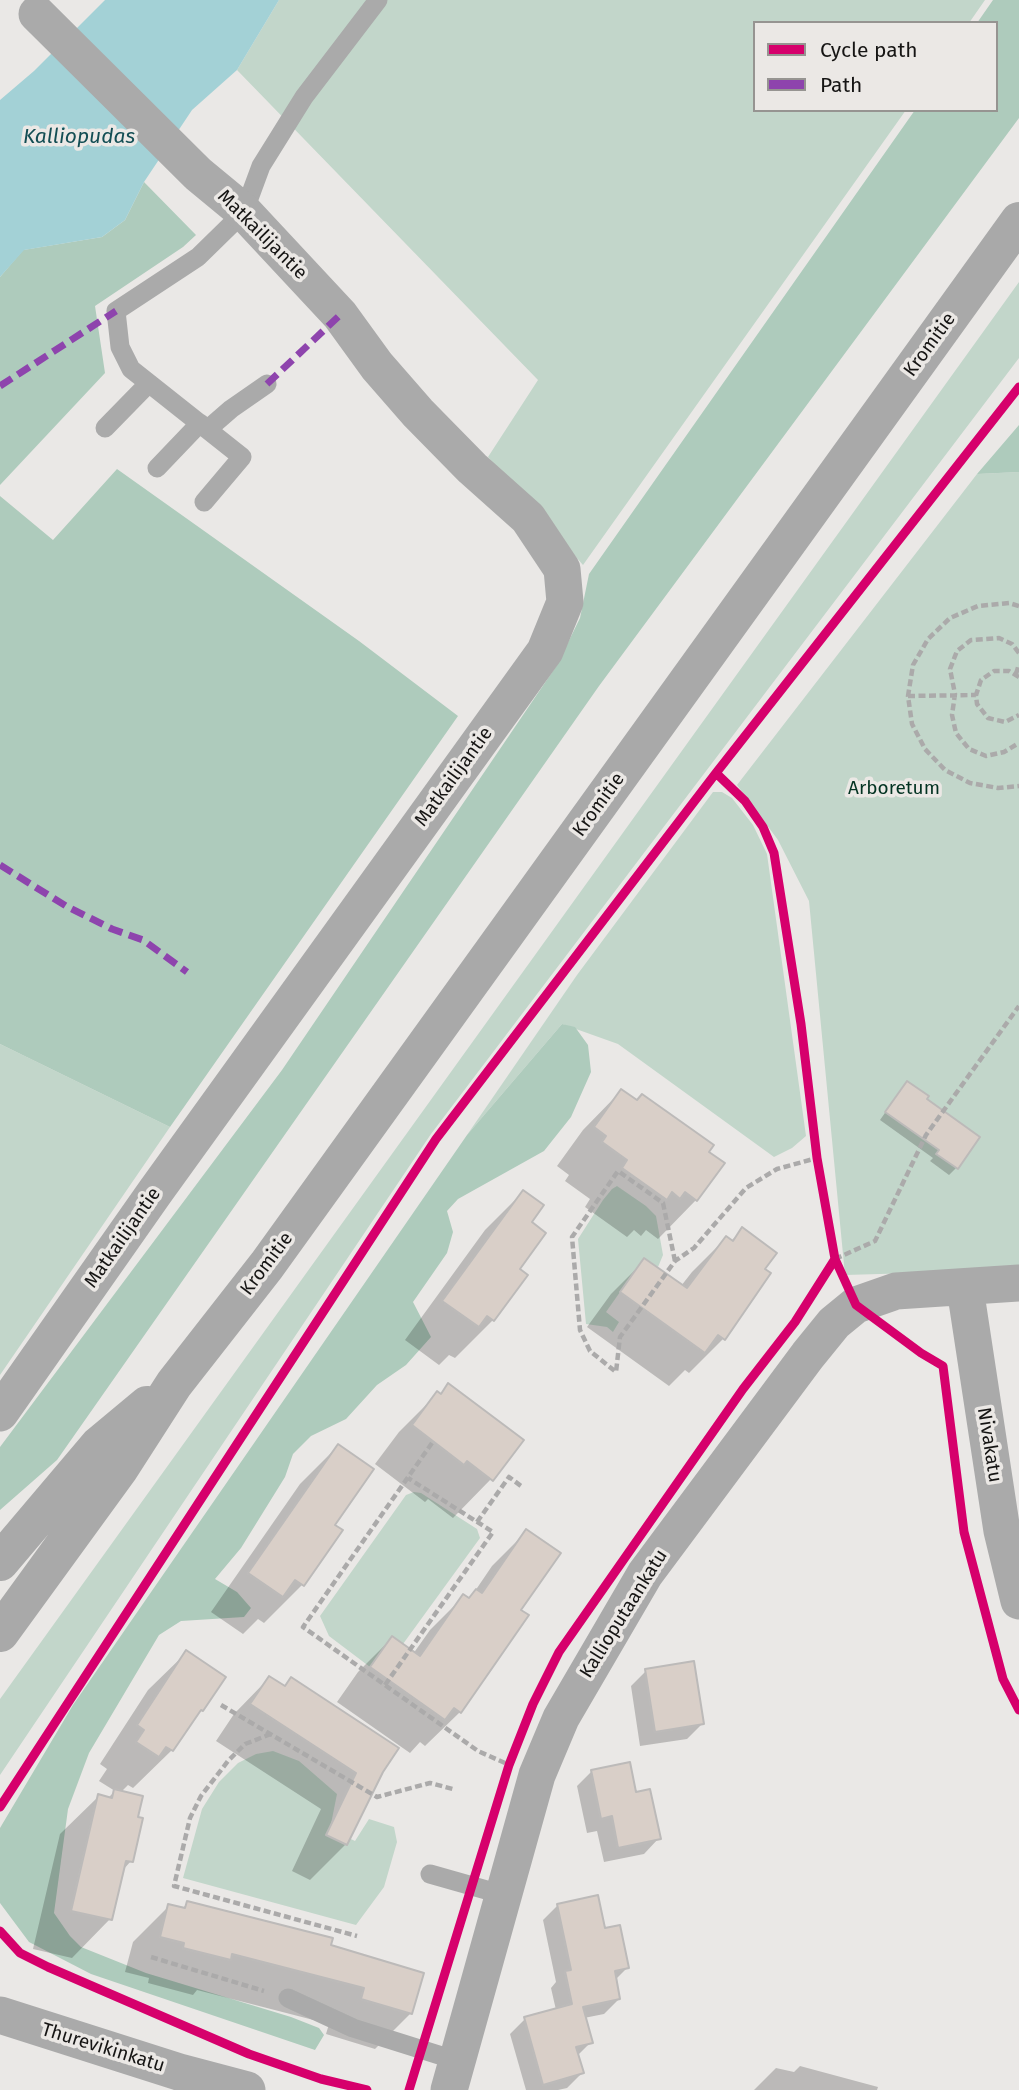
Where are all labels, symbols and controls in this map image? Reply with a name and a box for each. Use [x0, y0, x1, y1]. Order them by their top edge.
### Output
legend [753, 21, 998, 112]
text: Cycle path [820, 37, 918, 63]
text: Path [820, 72, 862, 98]
water label: Kalliopudas [23, 124, 135, 150]
street label: Matkailijantie [212, 185, 312, 285]
street label: Kromitie [899, 309, 961, 381]
street label: Matkailijantie [410, 723, 498, 831]
street label: Kromitie [568, 769, 630, 841]
park label: Arboretum [848, 778, 940, 800]
street label: Matkailijantie [80, 1183, 166, 1293]
street label: Kromitie [236, 1228, 298, 1300]
street label: Nivakatu [972, 1406, 1006, 1484]
street label: Kallioputaankatu [575, 1546, 673, 1682]
street label: Thurevikinkatu [39, 2018, 167, 2078]

